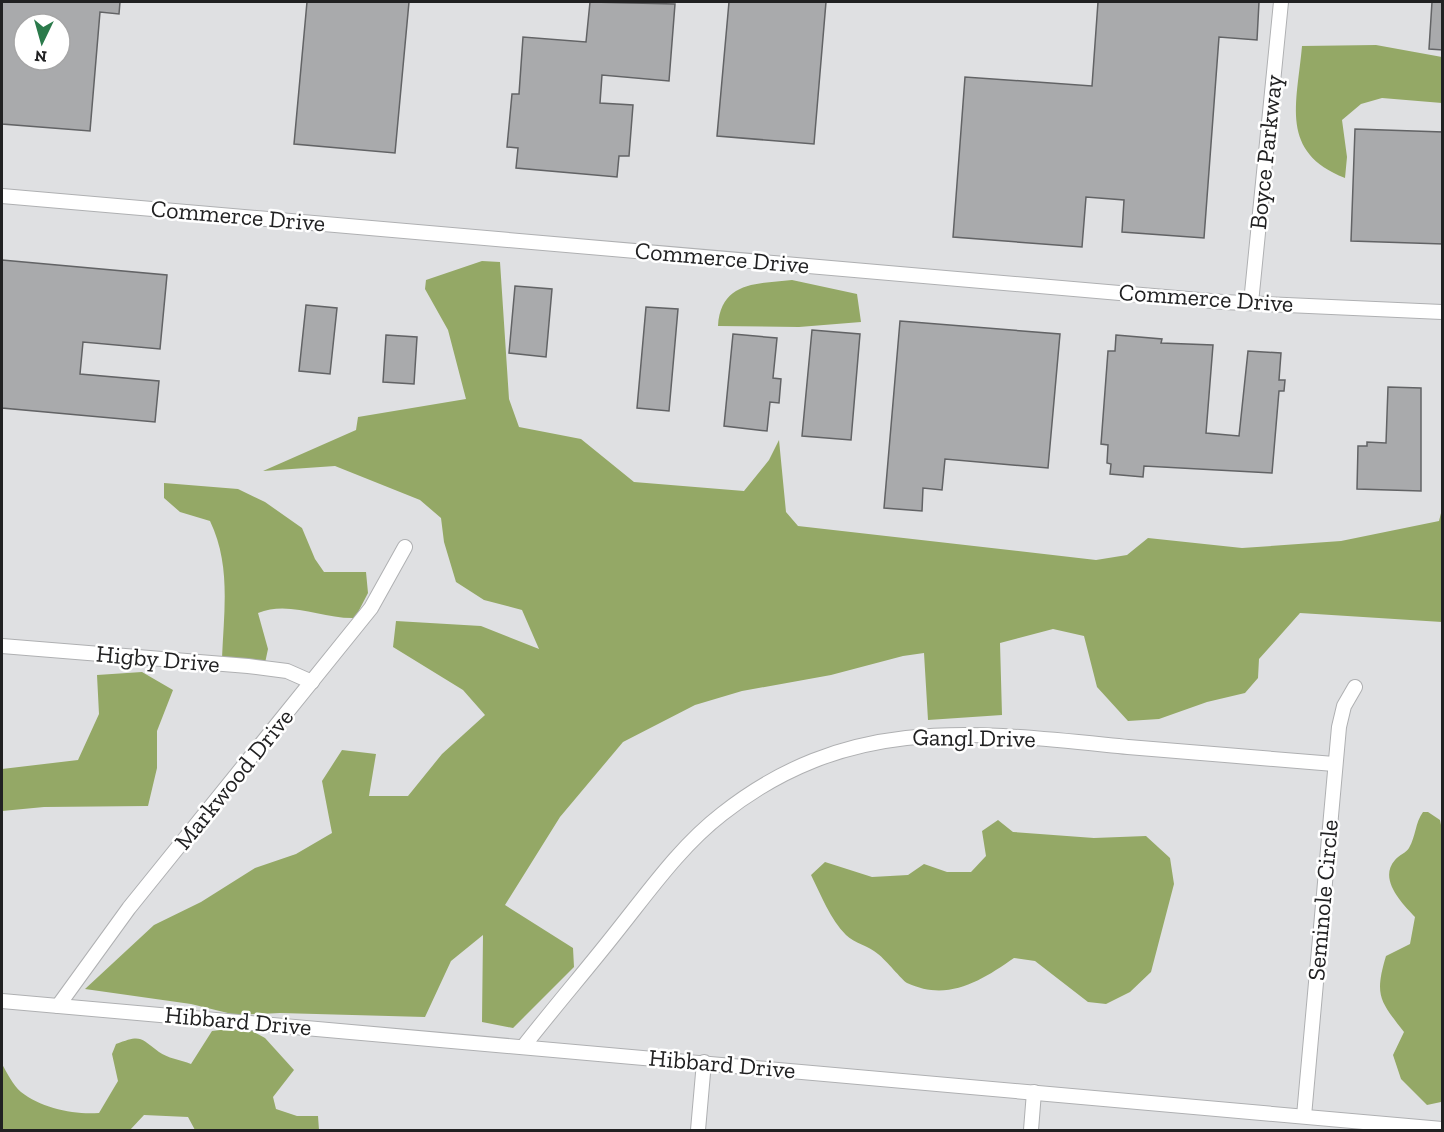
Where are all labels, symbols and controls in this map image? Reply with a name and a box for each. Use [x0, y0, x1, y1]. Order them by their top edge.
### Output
north arrow [12, 12, 72, 72]
text: N [34, 46, 48, 66]
street label: Boyce Parkway [1243, 72, 1288, 231]
street label: Commerce Drive [150, 193, 326, 238]
street label: Commerce Drive [634, 235, 810, 280]
street label: Commerce Drive [1118, 277, 1294, 318]
street label: Higby Drive [95, 639, 221, 678]
street label: Markwood Drive [168, 702, 299, 855]
street label: Gangl Drive [912, 722, 1036, 753]
street label: Seminole Circle [1301, 818, 1344, 982]
street label: Hibbard Drive [163, 1000, 313, 1041]
street label: Hibbard Drive [647, 1043, 797, 1084]

